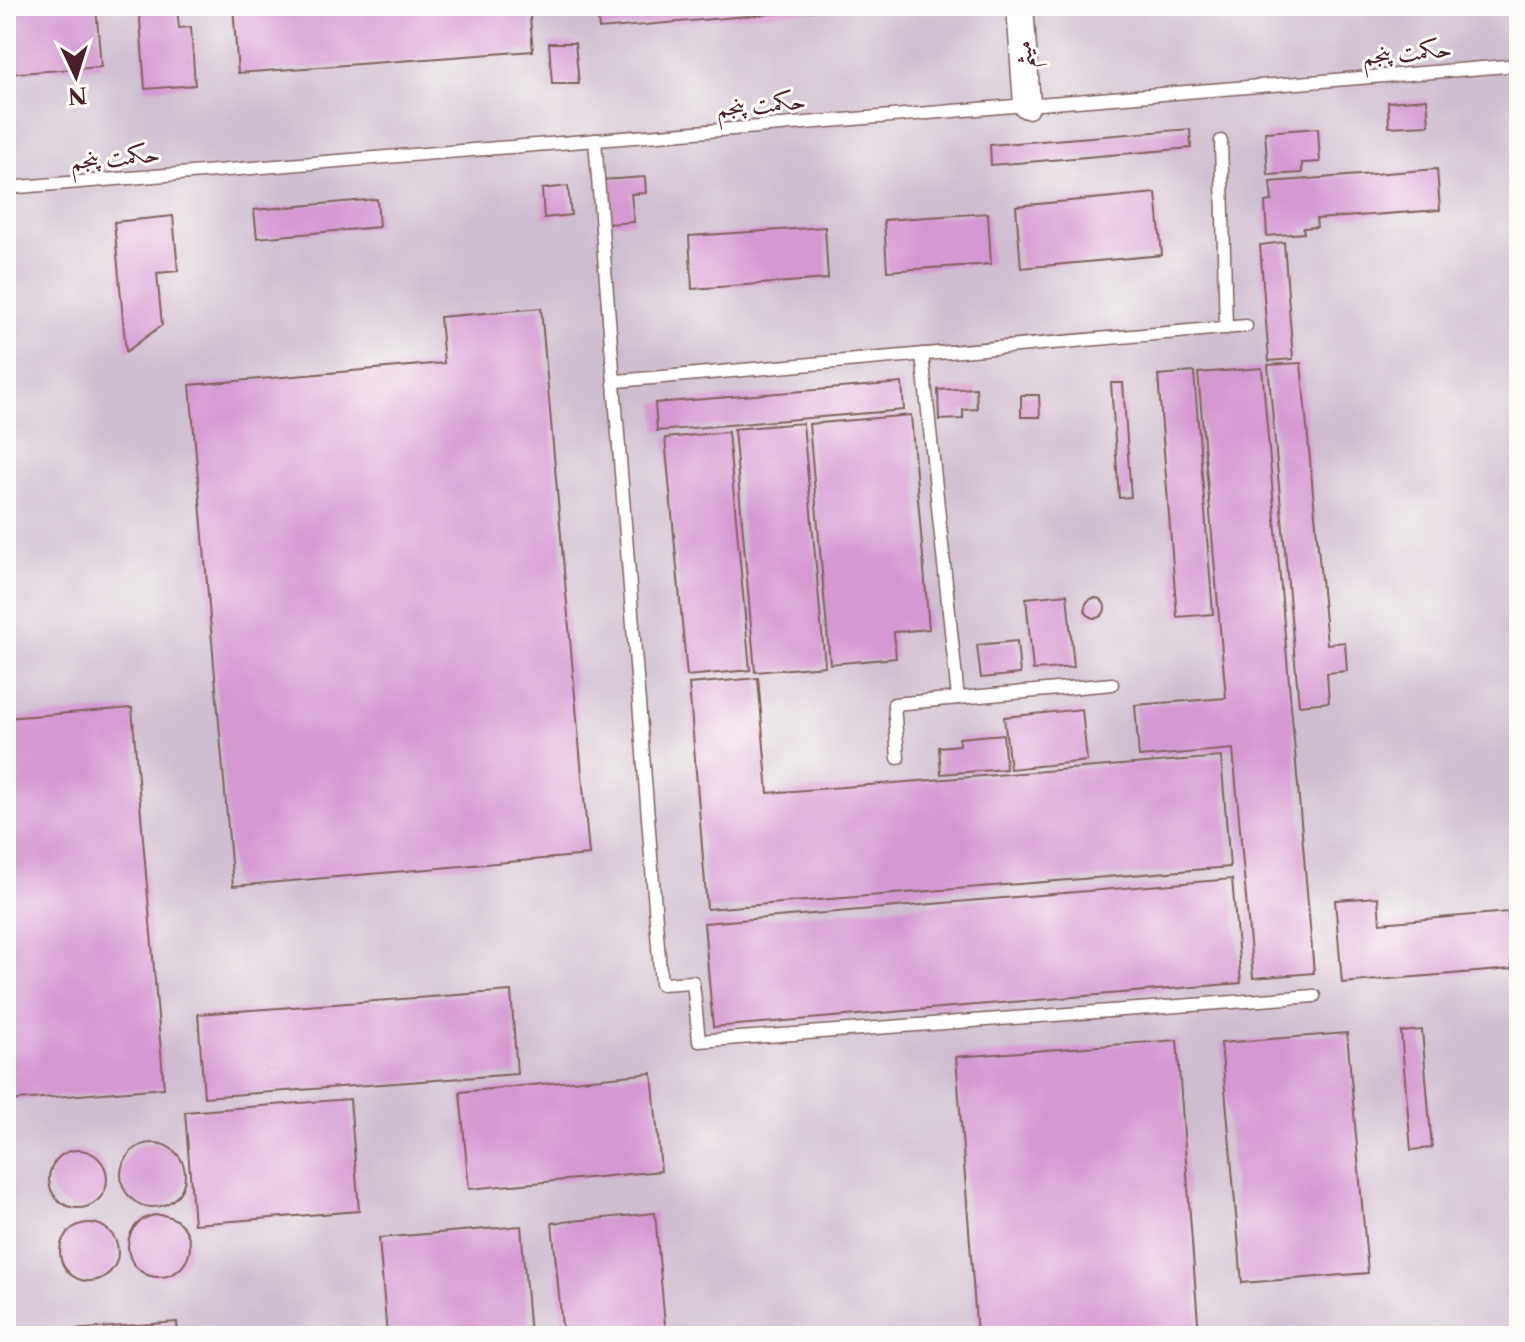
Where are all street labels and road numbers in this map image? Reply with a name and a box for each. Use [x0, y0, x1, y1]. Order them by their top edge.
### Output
street label: حکمت پنجم [1361, 34, 1454, 78]
street label: میثم [1008, 39, 1048, 70]
street label: حکمت پنجم [715, 86, 808, 130]
street label: حکمت پنجم [69, 139, 162, 183]

